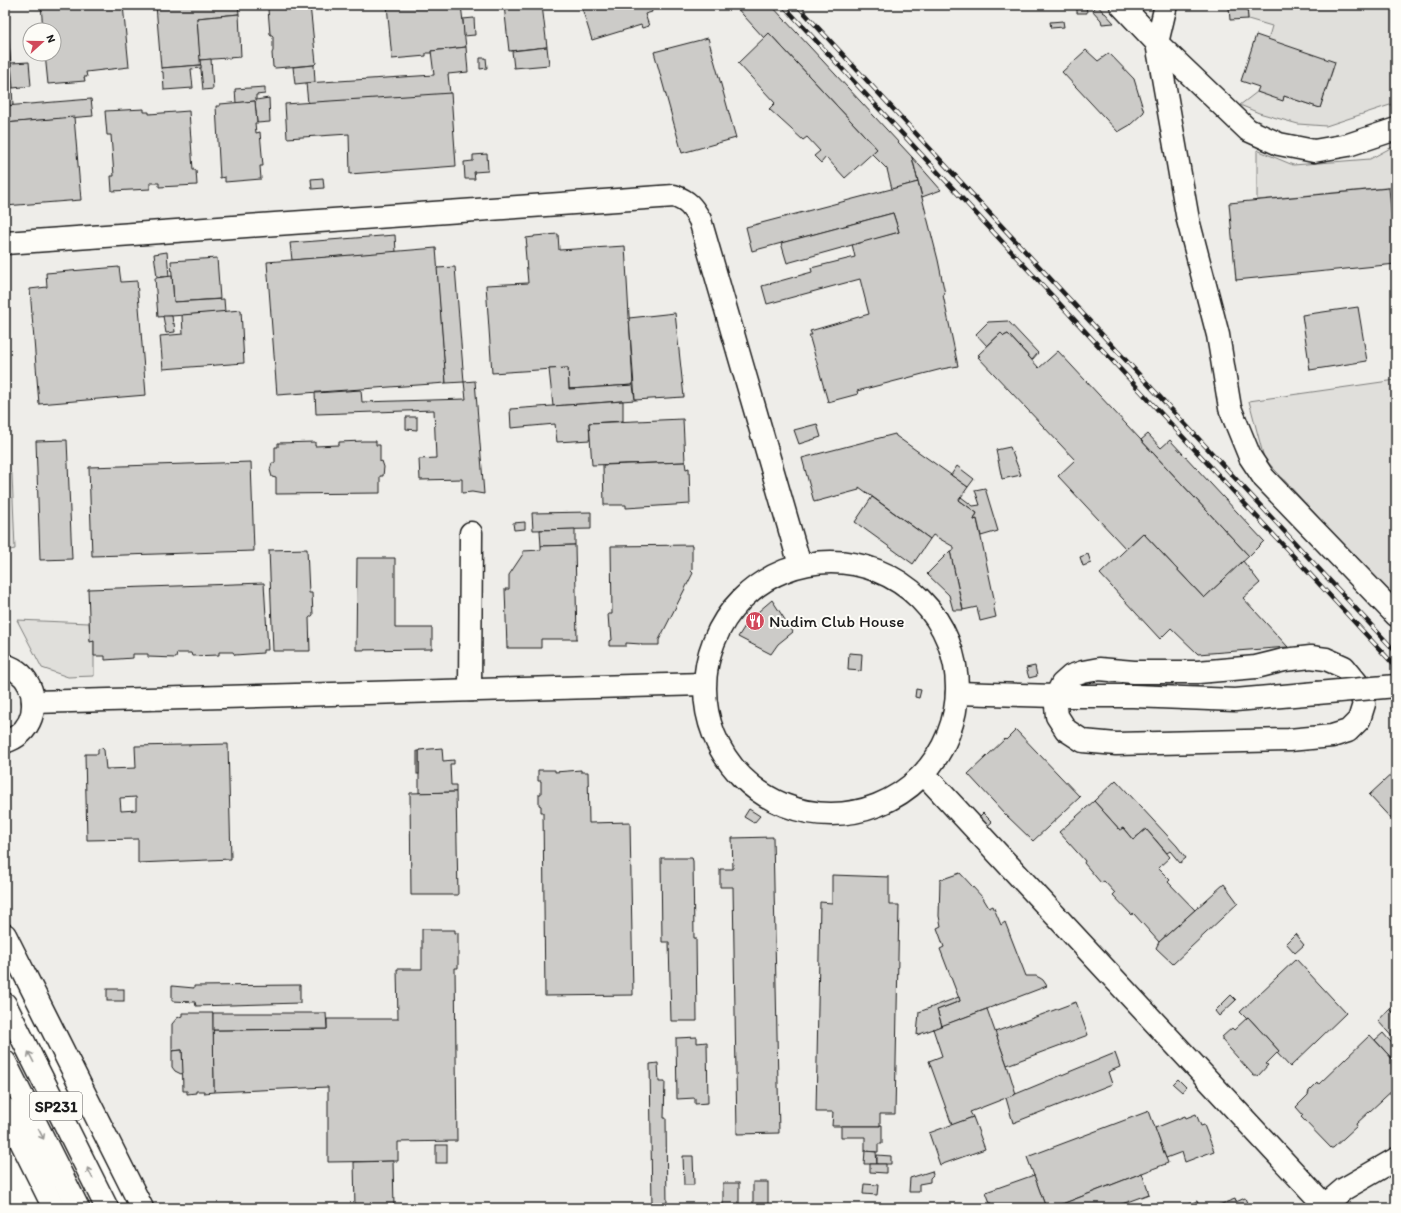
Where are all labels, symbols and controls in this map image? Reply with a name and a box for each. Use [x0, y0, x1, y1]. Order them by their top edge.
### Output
north arrow [22, 22, 62, 62]
text: N [43, 33, 58, 44]
restaurant icon: Nudim Club House [744, 610, 766, 632]
place label: Nudim Club House [769, 611, 905, 631]
one-way arrow [27, 1051, 35, 1063]
road number: SP231 [30, 1092, 82, 1120]
one-way arrow [38, 1128, 45, 1140]
one-way arrow [86, 1167, 93, 1179]

